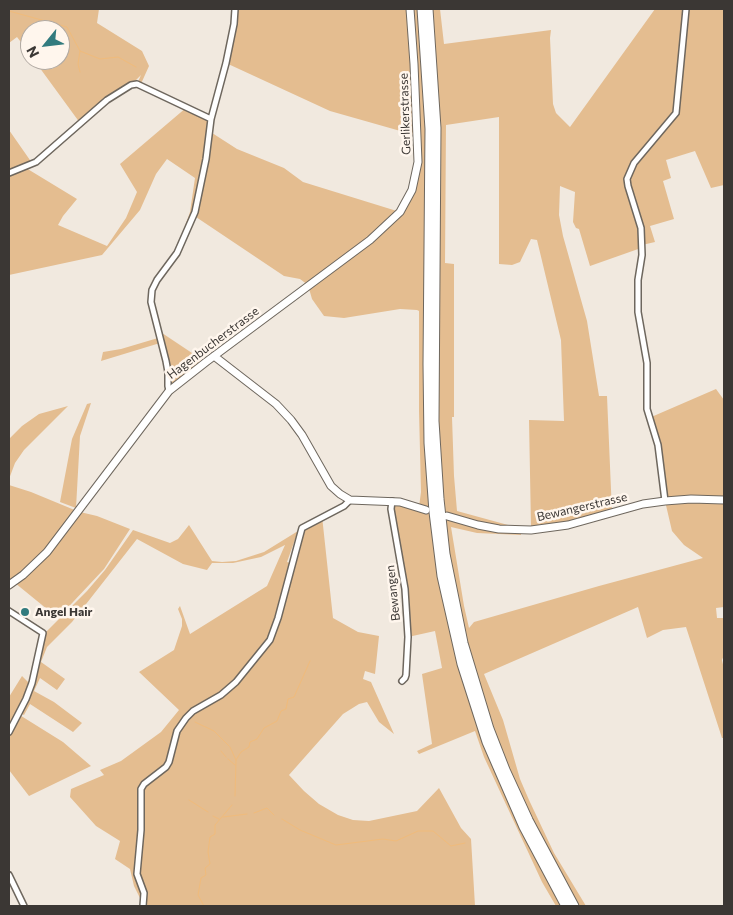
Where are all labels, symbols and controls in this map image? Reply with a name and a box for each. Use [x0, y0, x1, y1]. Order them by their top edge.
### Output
north arrow [20, 20, 70, 70]
text: N [22, 43, 42, 61]
street label: Gerlikerstrasse [396, 73, 414, 155]
street label: Hagenbucherstrasse [164, 304, 262, 382]
street label: Bewangerstrasse [535, 490, 629, 524]
street label: Bewangen [383, 564, 403, 622]
place label: Angel Hair [35, 605, 93, 619]
marker: Angel Hair [19, 606, 31, 618]

